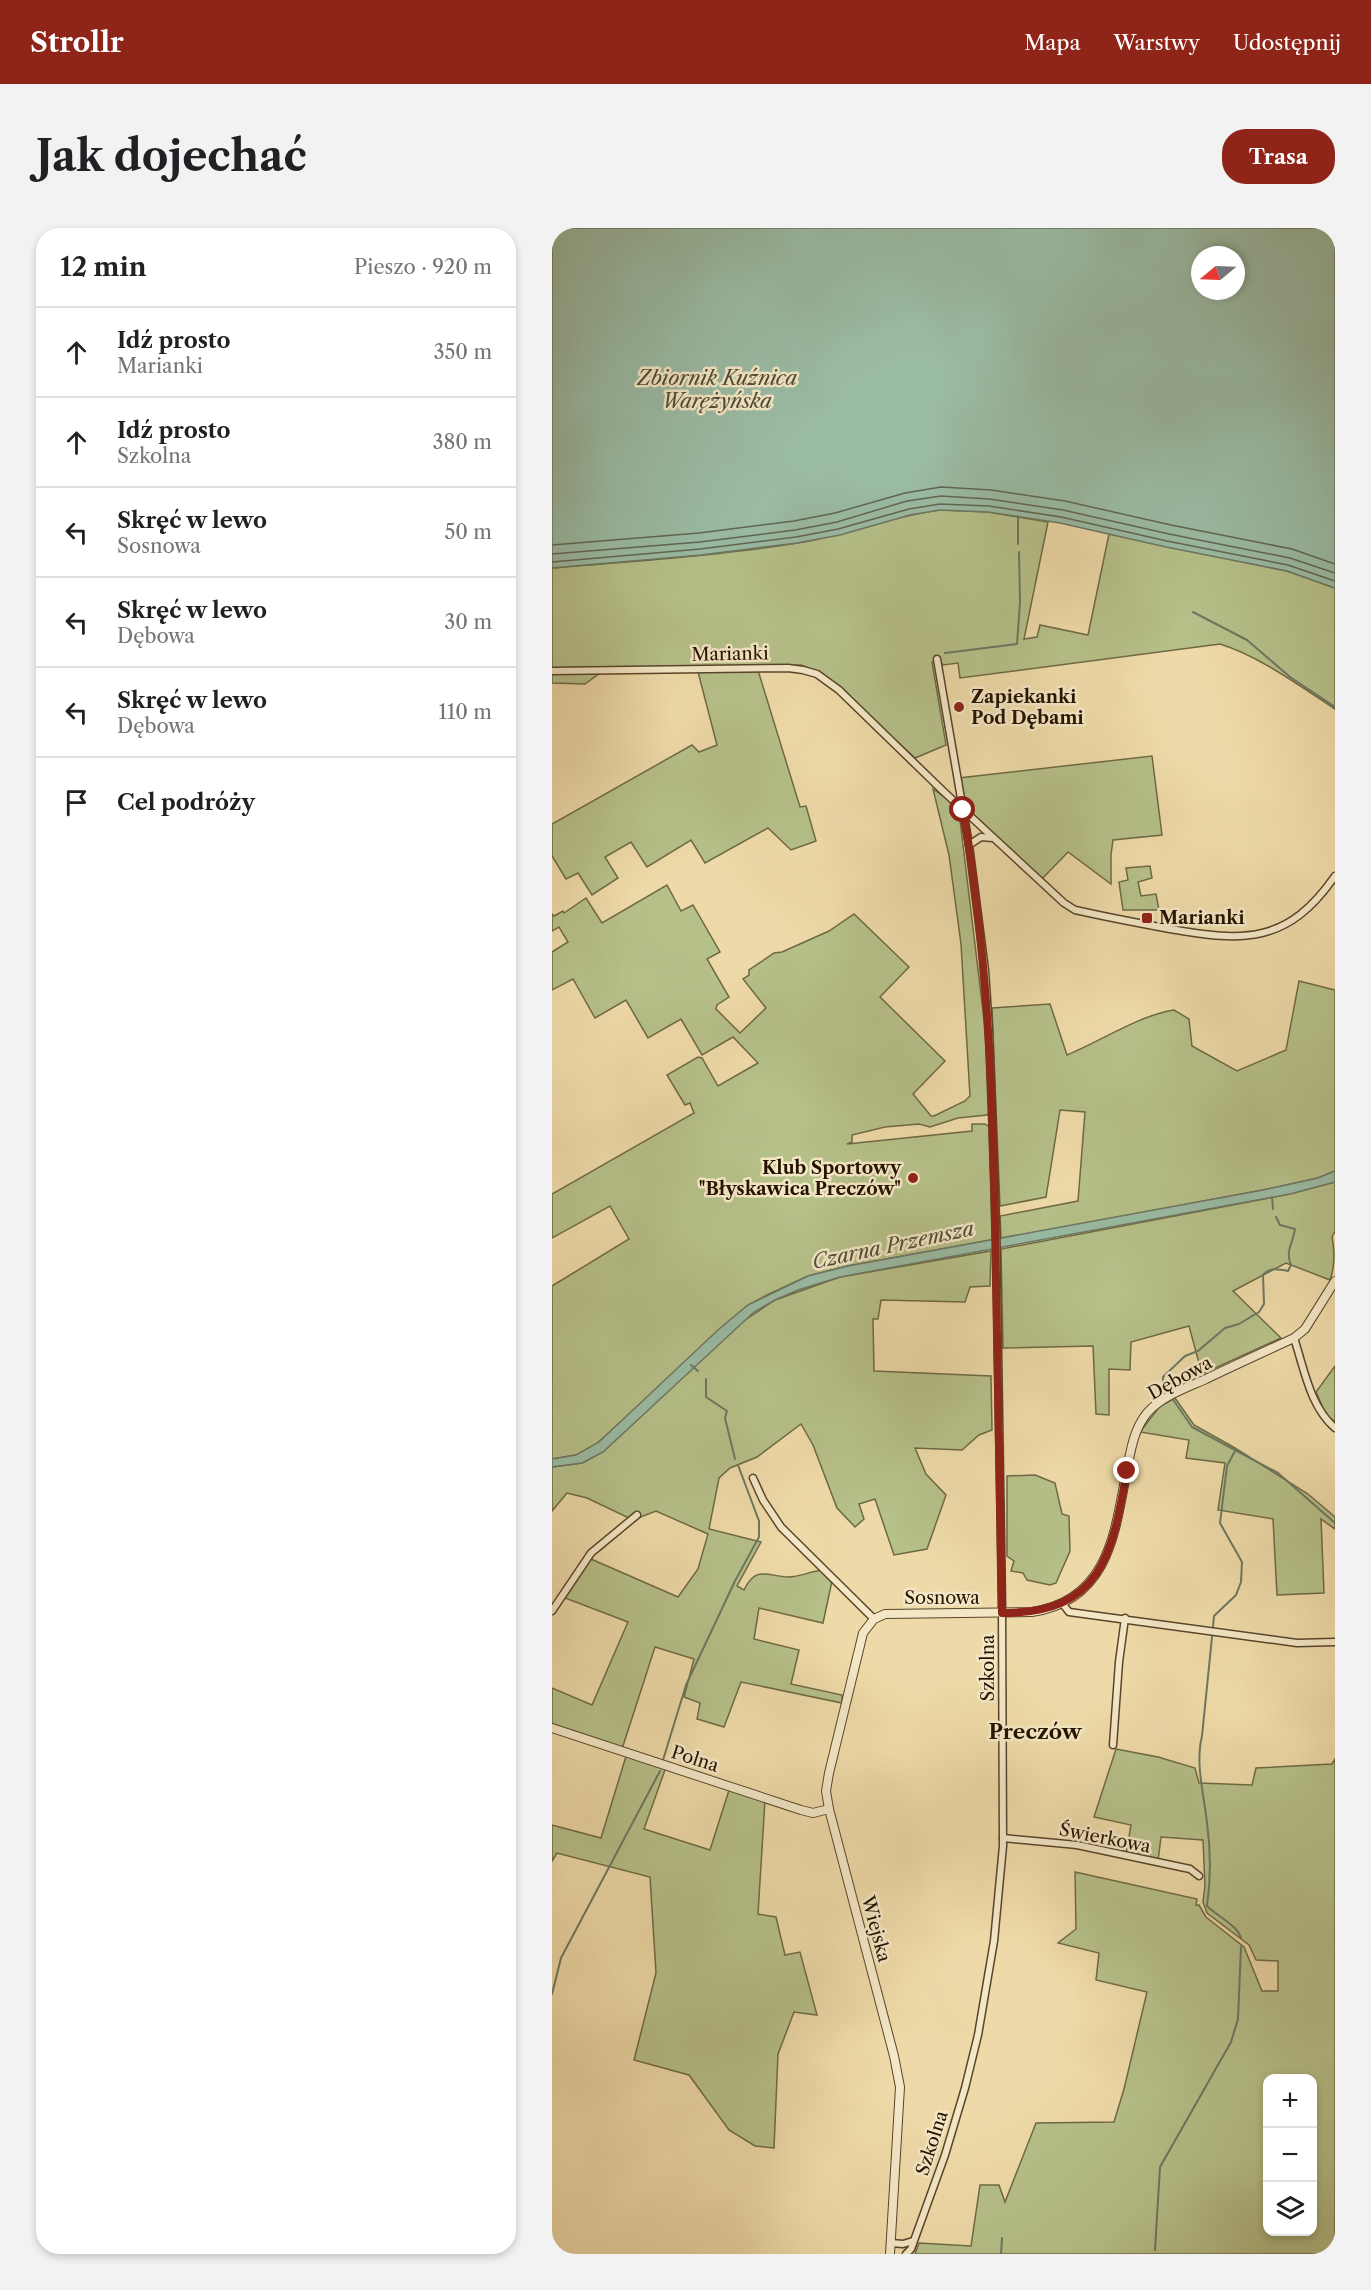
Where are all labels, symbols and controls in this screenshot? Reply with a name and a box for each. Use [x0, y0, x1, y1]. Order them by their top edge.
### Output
text: Strollr [30, 25, 124, 59]
text: Mapa [1024, 30, 1080, 55]
text: Warstwy [1113, 30, 1200, 55]
text: Udostępnij [1233, 30, 1341, 55]
button: Trasa [1222, 129, 1335, 184]
text: Jak dojechać [36, 130, 307, 182]
north arrow [1191, 246, 1245, 300]
text: 12 min [60, 251, 147, 283]
text: Pieszo · 920 m [354, 255, 492, 279]
text: Idź prosto [117, 327, 231, 354]
icon: ahead [60, 336, 93, 369]
text: 350 m [434, 340, 492, 364]
text: Marianki [117, 354, 203, 378]
water label: Zbiornik Kuźnica Warężyńska [636, 366, 797, 413]
text: Idź prosto [117, 417, 231, 444]
icon: ahead [60, 426, 93, 459]
text: 380 m [433, 430, 492, 454]
text: Szkolna [117, 444, 191, 468]
text: Skręć w lewo [117, 507, 267, 534]
icon: left [60, 516, 93, 549]
text: 50 m [445, 520, 492, 544]
text: Sosnowa [117, 534, 201, 558]
text: Skręć w lewo [117, 597, 267, 624]
icon: left [60, 606, 93, 639]
text: 30 m [444, 610, 492, 634]
text: Dębowa [117, 624, 195, 648]
street label: Marianki [691, 642, 769, 666]
place label: Zapiekanki Pod Dębami [971, 686, 1084, 729]
text: Skręć w lewo [117, 687, 267, 714]
icon: left [60, 696, 93, 729]
text: 110 m [439, 700, 492, 724]
marker: Zapiekanki Pod Dębami [952, 700, 966, 714]
text: Dębowa [117, 714, 195, 738]
icon: arrive [60, 786, 93, 819]
text: Cel podróży [117, 789, 255, 816]
route start [949, 796, 975, 822]
place label: Marianki [1159, 907, 1245, 929]
marker: Marianki [1140, 911, 1154, 925]
place label: Klub Sportowy "Błyskawica Preczów" [699, 1157, 902, 1200]
marker: Klub Sportowy "Błyskawica Preczów" [906, 1171, 920, 1185]
water label: Czarna Przemsza [810, 1216, 976, 1274]
street label: Dębowa [1144, 1351, 1216, 1405]
route end [1113, 1457, 1139, 1483]
street label: Sosnowa [904, 1587, 980, 1609]
street label: Szkolna [977, 1634, 999, 1701]
district label: Preczów [988, 1719, 1083, 1744]
street label: Polna [668, 1741, 722, 1777]
street label: Świerkowa [1057, 1817, 1153, 1858]
street label: Wiejska [856, 1892, 896, 1965]
map controls [1263, 2074, 1317, 2236]
button: + [1263, 2074, 1317, 2128]
street label: Szkolna [911, 2107, 953, 2178]
button: − [1263, 2128, 1317, 2182]
button: layers [1263, 2182, 1317, 2236]

